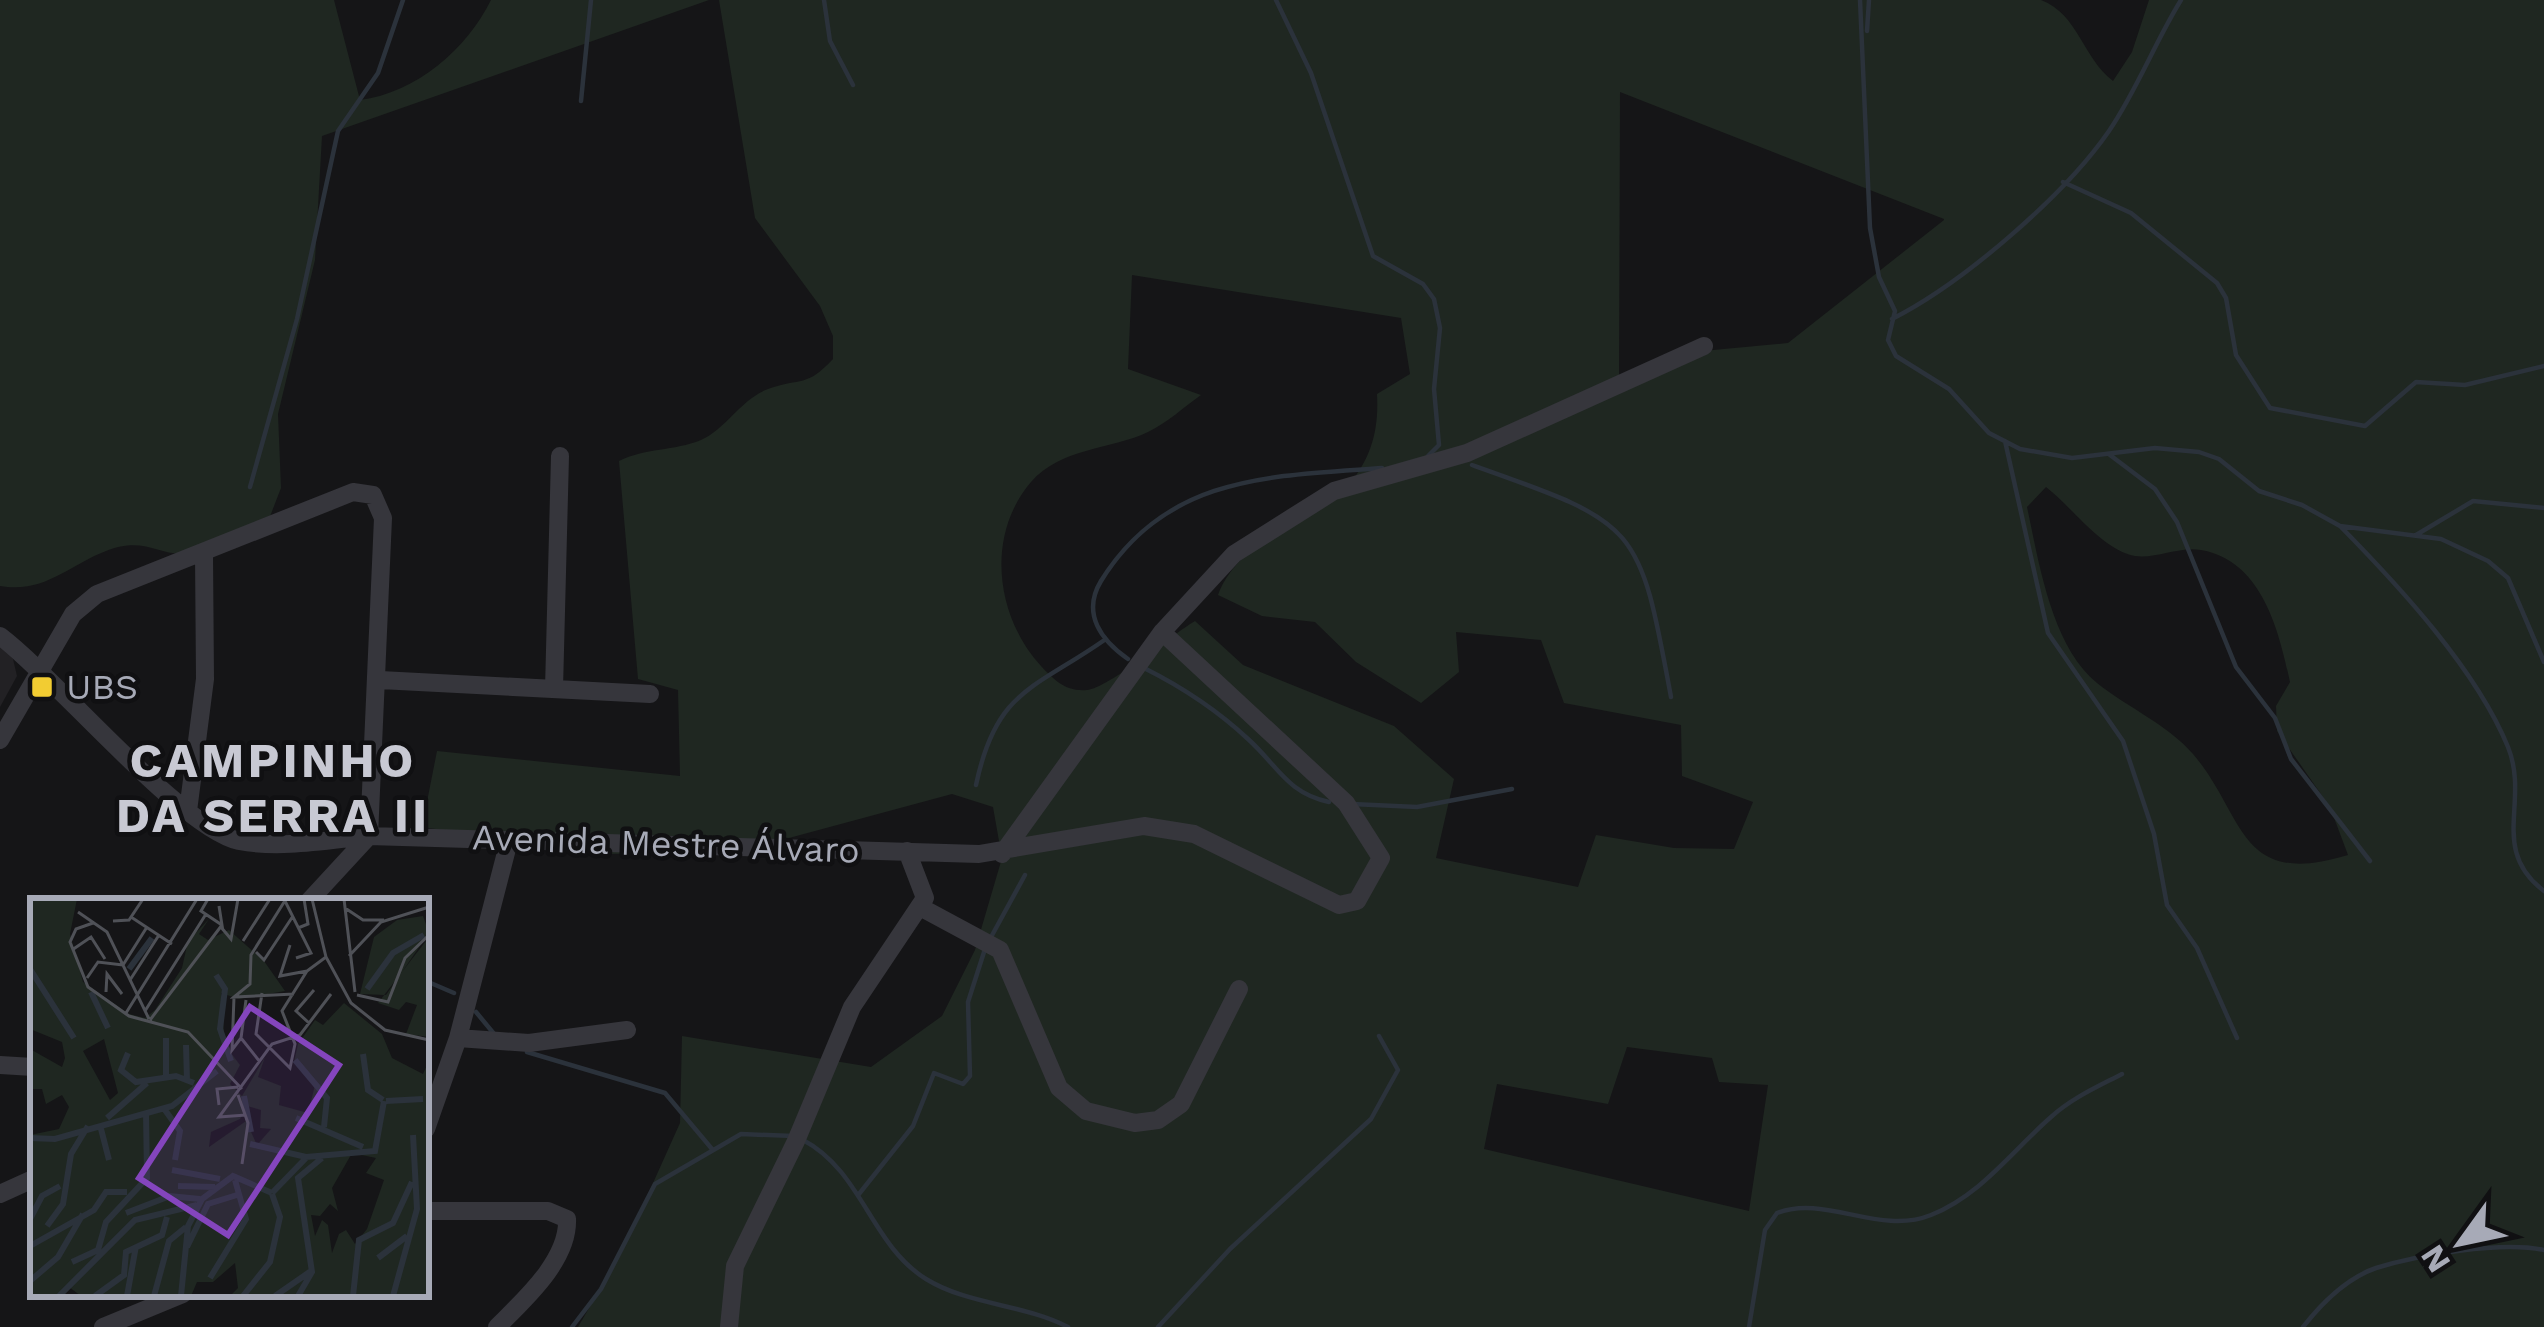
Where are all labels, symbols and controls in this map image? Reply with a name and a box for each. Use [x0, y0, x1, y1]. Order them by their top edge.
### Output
place label: UBS [66, 666, 138, 708]
marker: UBS [29, 674, 55, 700]
district label: CAMPINHO DA SERRA II [116, 732, 430, 844]
street label: Avenida Mestre Álvaro [472, 816, 860, 872]
inset map [30, 898, 429, 1297]
north arrow [2400, 1183, 2520, 1303]
text: N [2412, 1238, 2458, 1280]

